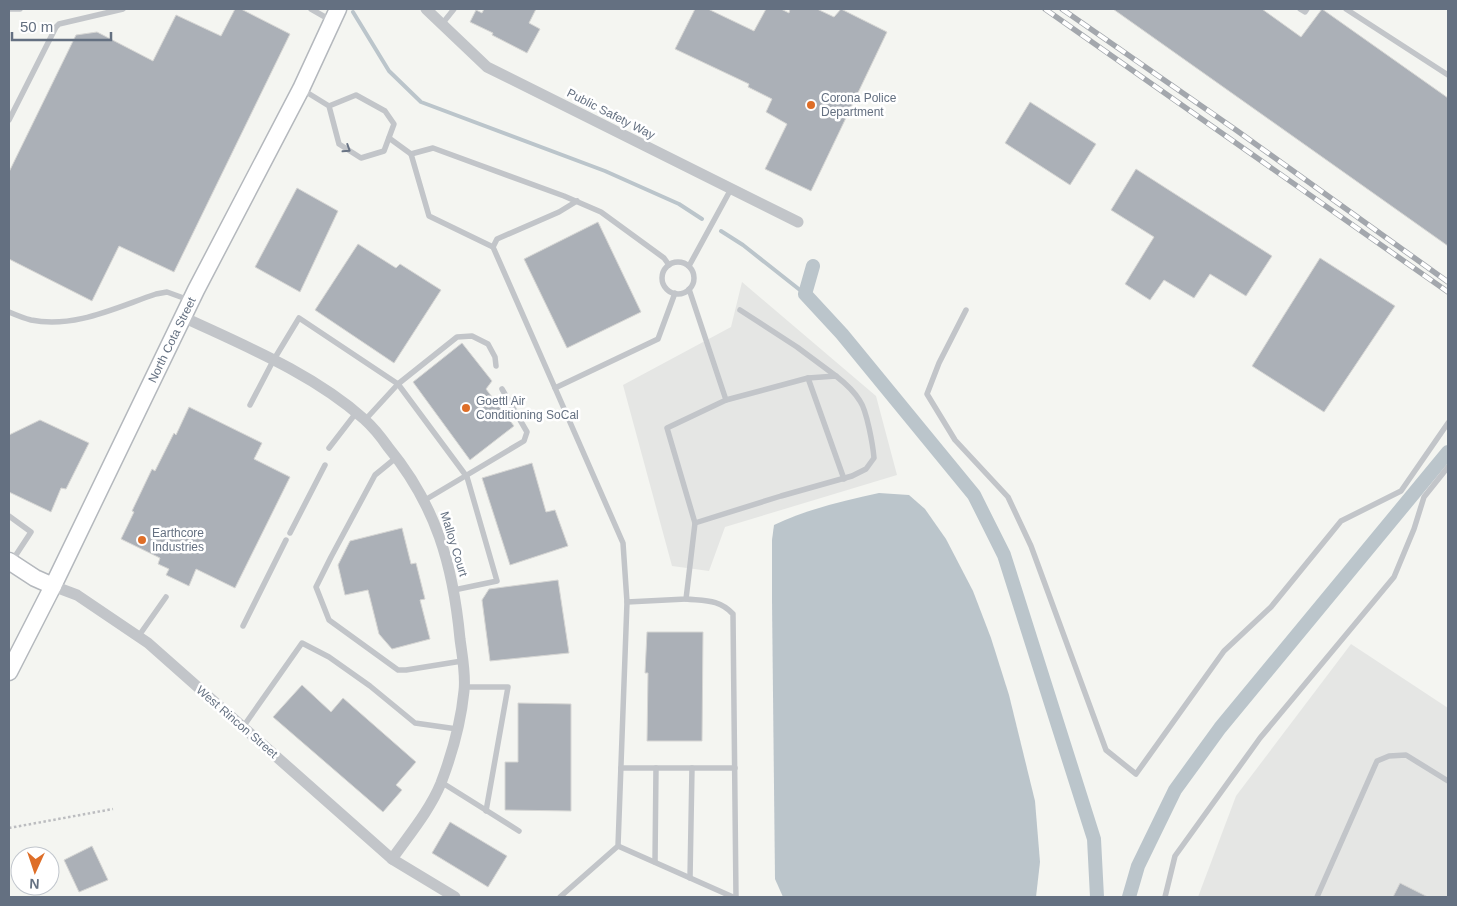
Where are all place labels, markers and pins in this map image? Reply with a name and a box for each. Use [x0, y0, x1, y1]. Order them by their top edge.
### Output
place label: Corona Police Department [821, 91, 897, 119]
marker: Corona Police Department [805, 99, 817, 111]
place label: Goettl Air Conditioning SoCal [476, 394, 579, 422]
marker: Goettl Air Conditioning SoCal [460, 402, 472, 414]
place label: Earthcore Industries [152, 526, 204, 554]
marker: Earthcore Industries [136, 534, 148, 546]

